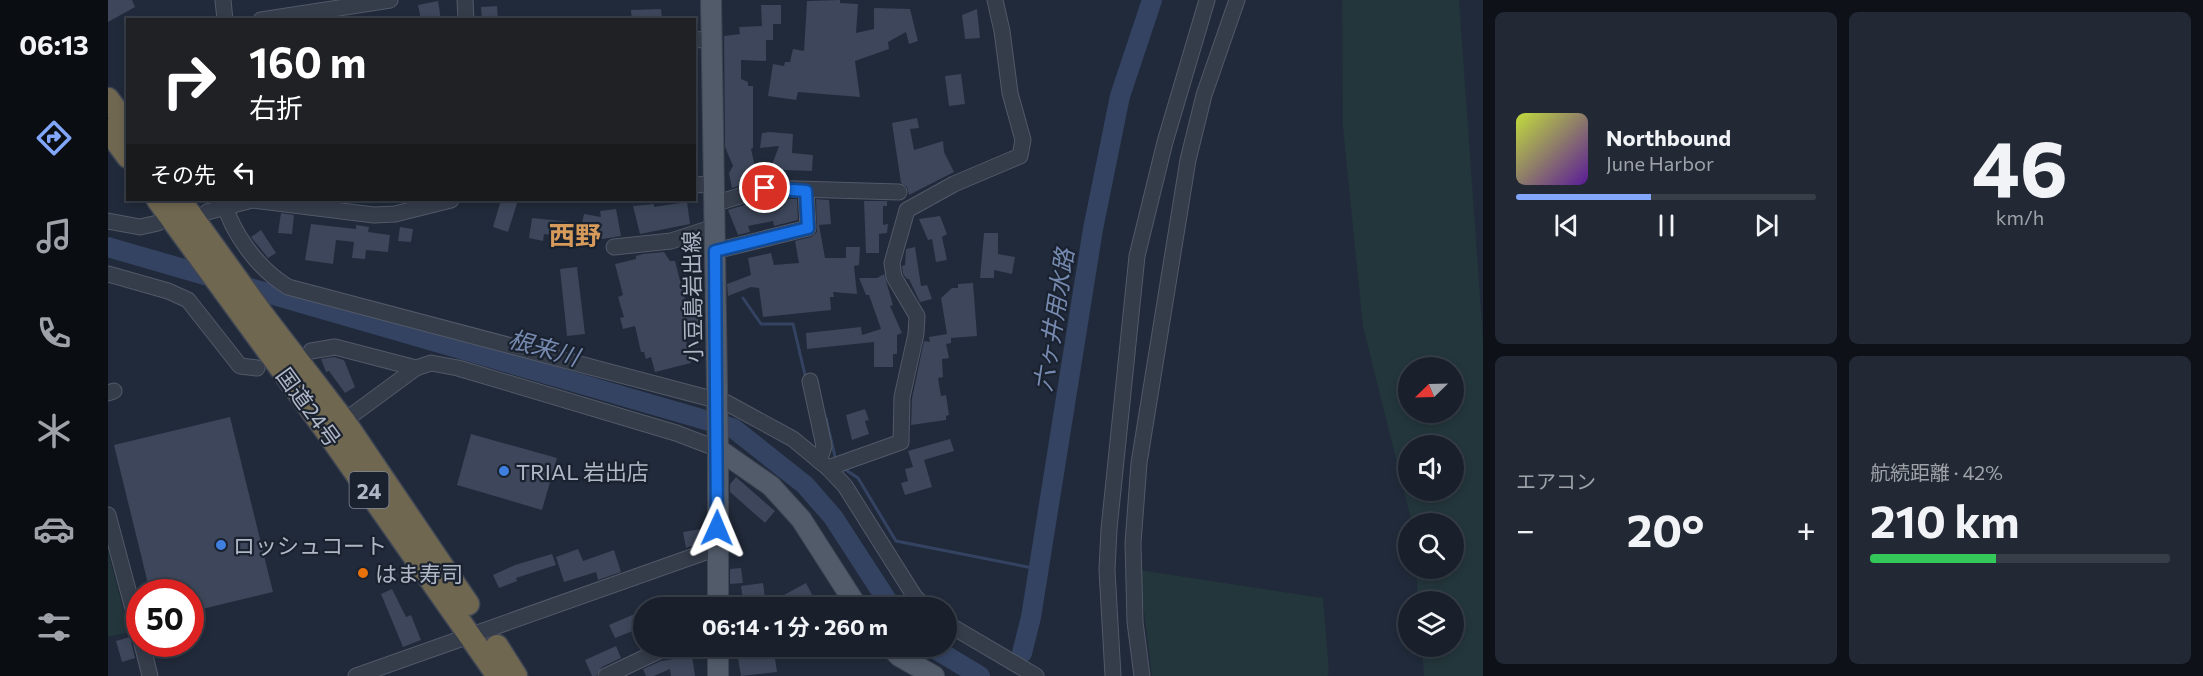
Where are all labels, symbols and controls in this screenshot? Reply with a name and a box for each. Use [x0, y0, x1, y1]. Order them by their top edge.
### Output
text: 06:13 [19, 28, 89, 61]
text: 160 m [249, 35, 367, 87]
icon: right [150, 42, 228, 120]
text: 右折 [249, 91, 303, 124]
icon: directions [33, 117, 75, 159]
text: 46 [1972, 118, 2068, 213]
text: Northbound [1606, 124, 1731, 151]
text: June Harbor [1606, 151, 1714, 175]
icon: left [228, 156, 261, 189]
text: その先 [150, 161, 216, 188]
pin [739, 162, 790, 213]
icon: arrive [748, 171, 781, 204]
text: km/h [1996, 205, 2044, 229]
icon: previous [1550, 209, 1583, 242]
icon: pause [1650, 209, 1683, 242]
icon: next [1750, 209, 1783, 242]
icon: music [33, 215, 75, 257]
district label: 西野 [549, 219, 601, 250]
street label: 小豆島岩出線 [677, 231, 707, 363]
water label: 六ヶ井用水路 [1027, 245, 1079, 393]
icon: phone [33, 312, 75, 354]
water label: 根来川 [505, 323, 585, 372]
north arrow [1398, 357, 1464, 423]
map controls [1398, 357, 1464, 657]
street label: 国道24号 [271, 362, 347, 452]
icon: climate [33, 410, 75, 452]
button: sound [1398, 435, 1464, 501]
place label: TRIAL 岩出店 [516, 458, 649, 485]
text: 航続距離 · 42% [1870, 460, 2003, 484]
marker: TRIAL 岩出店 [497, 464, 511, 478]
text: エアコン [1516, 469, 1596, 493]
road number: 24 [350, 472, 388, 508]
text: 210 km [1870, 492, 2020, 547]
position arrow [685, 496, 749, 560]
text: 20° [1627, 501, 1705, 556]
icon: car [33, 508, 75, 550]
text: − [1516, 508, 1535, 549]
text: + [1797, 508, 1816, 549]
button: search [1398, 513, 1464, 579]
place label: ロッシュコート [233, 532, 387, 559]
marker: ロッシュコート [214, 538, 228, 552]
place label: はま寿司 [375, 560, 463, 587]
marker: はま寿司 [356, 566, 370, 580]
speed limit sign: 50 [126, 579, 204, 657]
button: layers [1398, 591, 1464, 657]
icon: filters [33, 606, 75, 648]
text: 06:14 · 1 分 · 260 m [702, 613, 888, 640]

